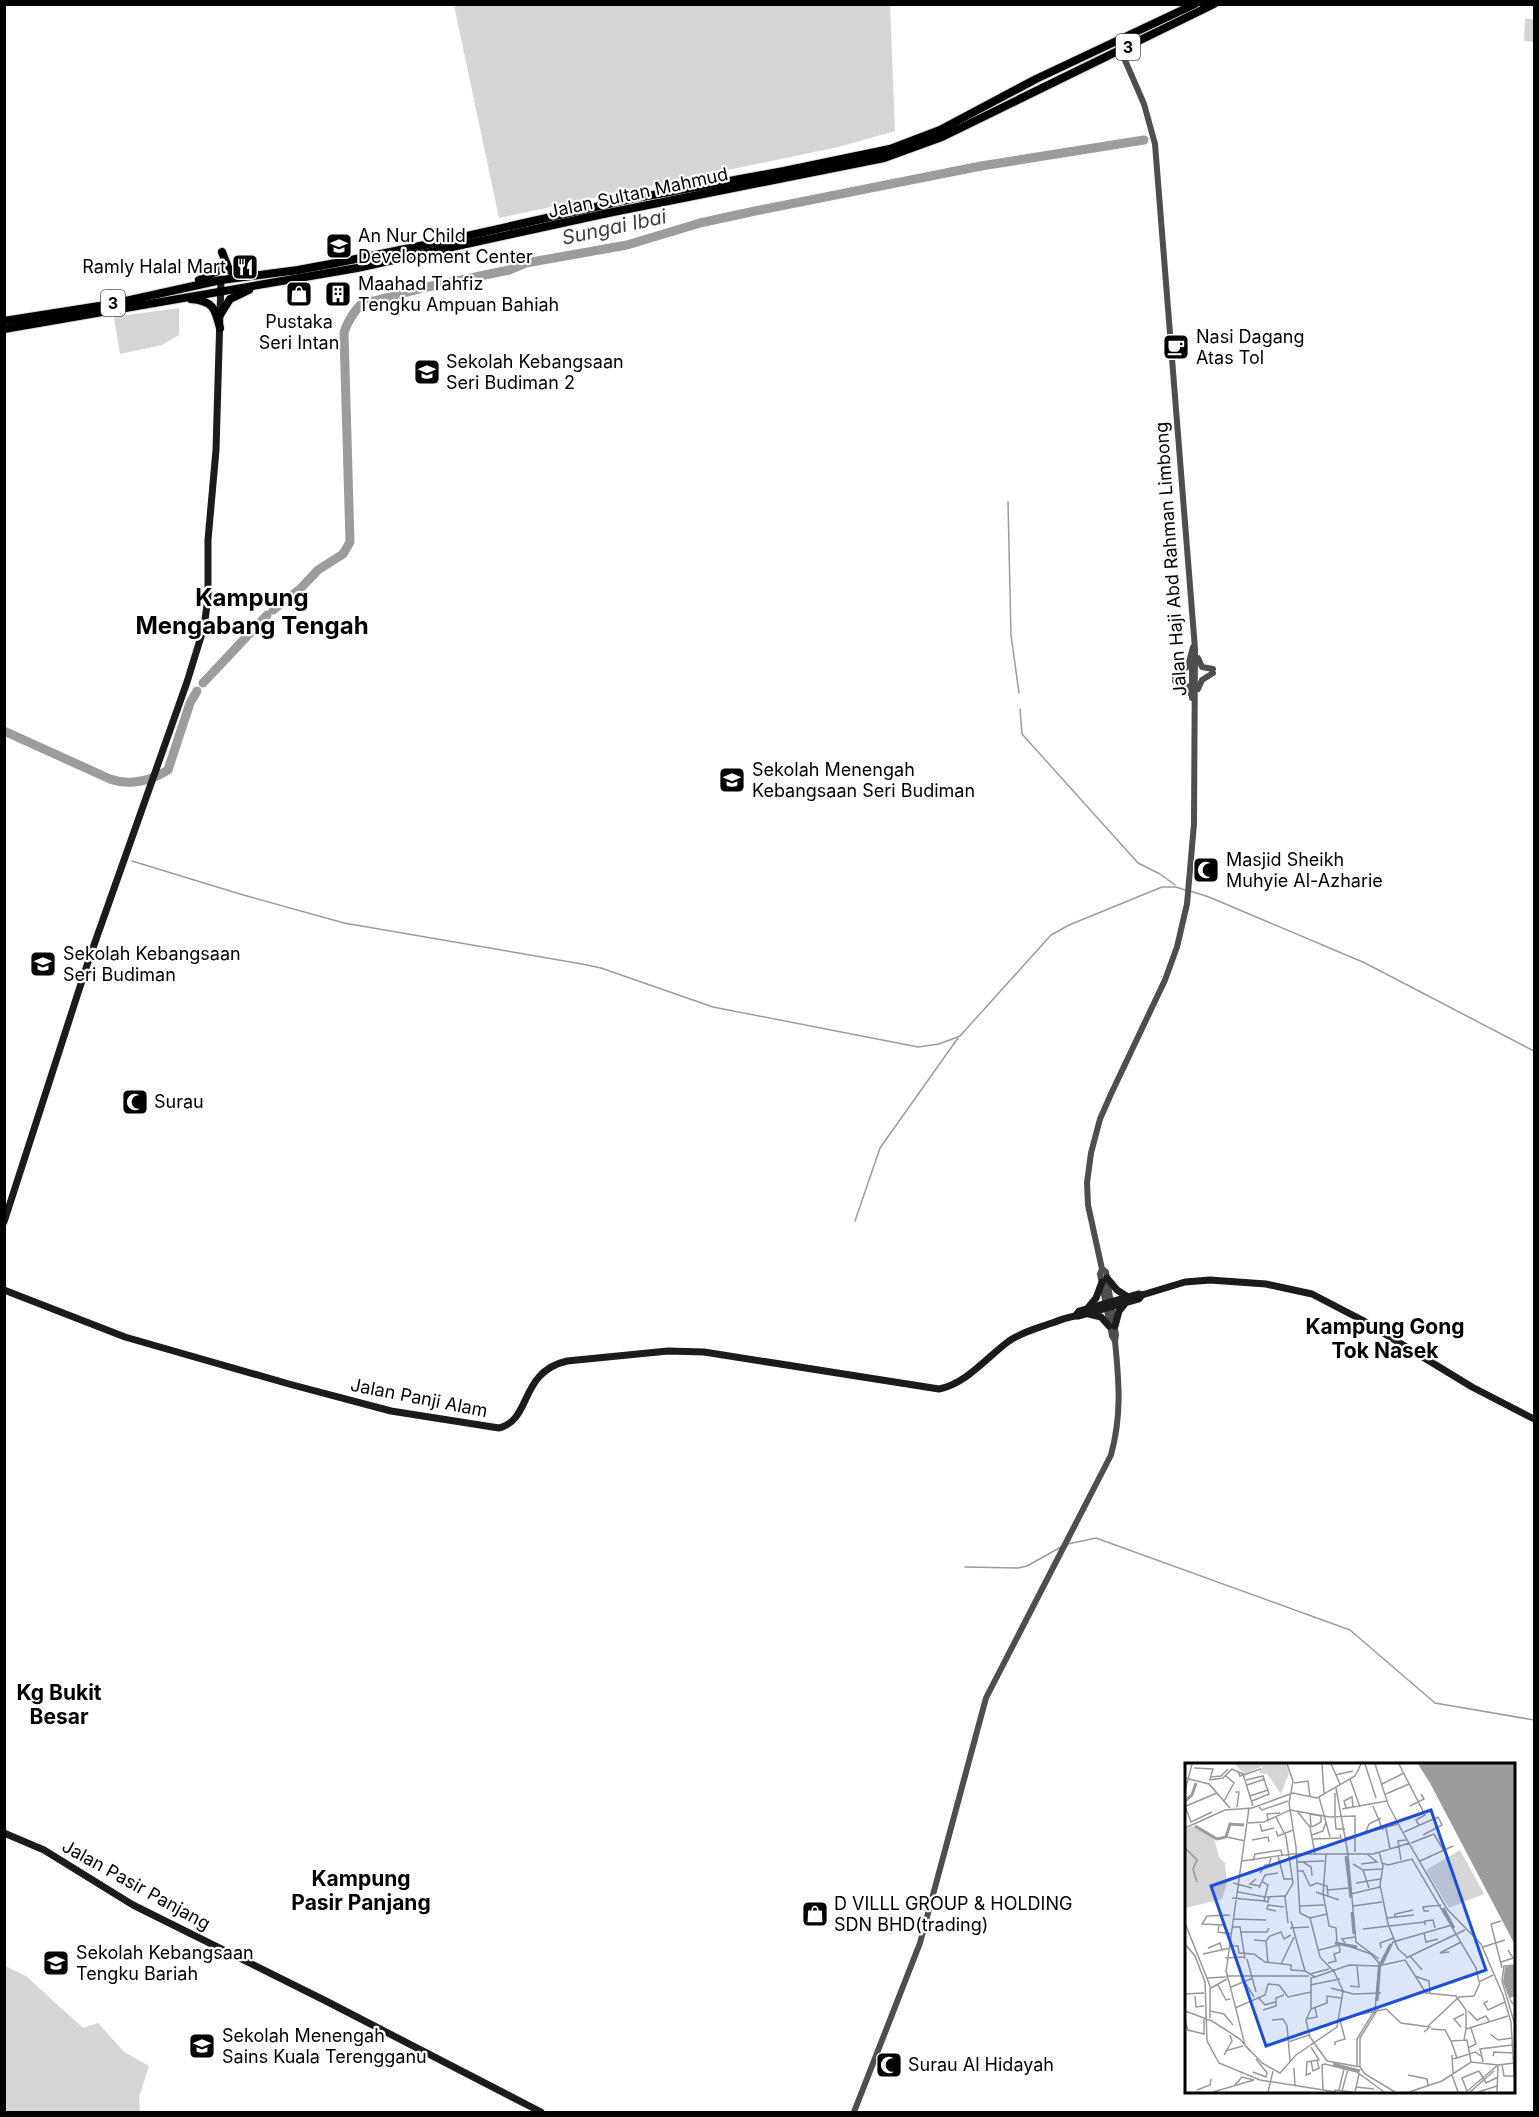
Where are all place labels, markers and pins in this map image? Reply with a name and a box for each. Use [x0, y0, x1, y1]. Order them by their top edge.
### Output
place label: An Nur Child Development Center [358, 225, 533, 267]
school or university icon: An Nur Child Development Center [324, 231, 354, 261]
restaurant icon: Ramly Halal Mart [230, 252, 260, 282]
place label: Ramly Halal Mart [82, 256, 226, 277]
place label: Maahad Tahfiz Tengku Ampuan Bahiah [358, 273, 559, 315]
shop icon: Pustaka Seri Intan [284, 279, 314, 309]
building icon: Maahad Tahfiz Tengku Ampuan Bahiah [323, 279, 353, 309]
place label: Pustaka Seri Intan [259, 311, 339, 353]
place label: Nasi Dagang Atas Tol [1196, 326, 1305, 368]
cafe icon: Nasi Dagang Atas Tol [1161, 332, 1191, 362]
place label: Sekolah Kebangsaan Seri Budiman 2 [446, 351, 624, 393]
school or university icon: Sekolah Kebangsaan Seri Budiman 2 [412, 357, 442, 387]
place label: Sekolah Menengah Kebangsaan Seri Budiman [752, 759, 975, 801]
school or university icon: Sekolah Menengah Kebangsaan Seri Budiman [717, 765, 747, 795]
place label: Masjid Sheikh Muhyie Al-Azharie [1226, 849, 1383, 891]
mosque icon: Masjid Sheikh Muhyie Al-Azharie [1191, 855, 1221, 885]
place label: Sekolah Kebangsaan Seri Budiman [63, 943, 241, 985]
school or university icon: Sekolah Kebangsaan Seri Budiman [28, 949, 58, 979]
mosque icon: Surau [120, 1087, 150, 1117]
place label: Surau [154, 1091, 204, 1112]
place label: D VILLL GROUP & HOLDING SDN BHD(trading) [834, 1893, 1072, 1935]
shop icon: D VILLL GROUP & HOLDING SDN BHD(trading) [800, 1899, 830, 1929]
place label: Sekolah Kebangsaan Tengku Bariah [76, 1942, 254, 1984]
school or university icon: Sekolah Kebangsaan Tengku Bariah [41, 1948, 71, 1978]
place label: Sekolah Menengah Sains Kuala Terengganu [222, 2025, 427, 2067]
school or university icon: Sekolah Menengah Sains Kuala Terengganu [187, 2031, 217, 2061]
mosque icon: Surau Al Hidayah [874, 2050, 904, 2080]
place label: Surau Al Hidayah [908, 2054, 1054, 2075]

